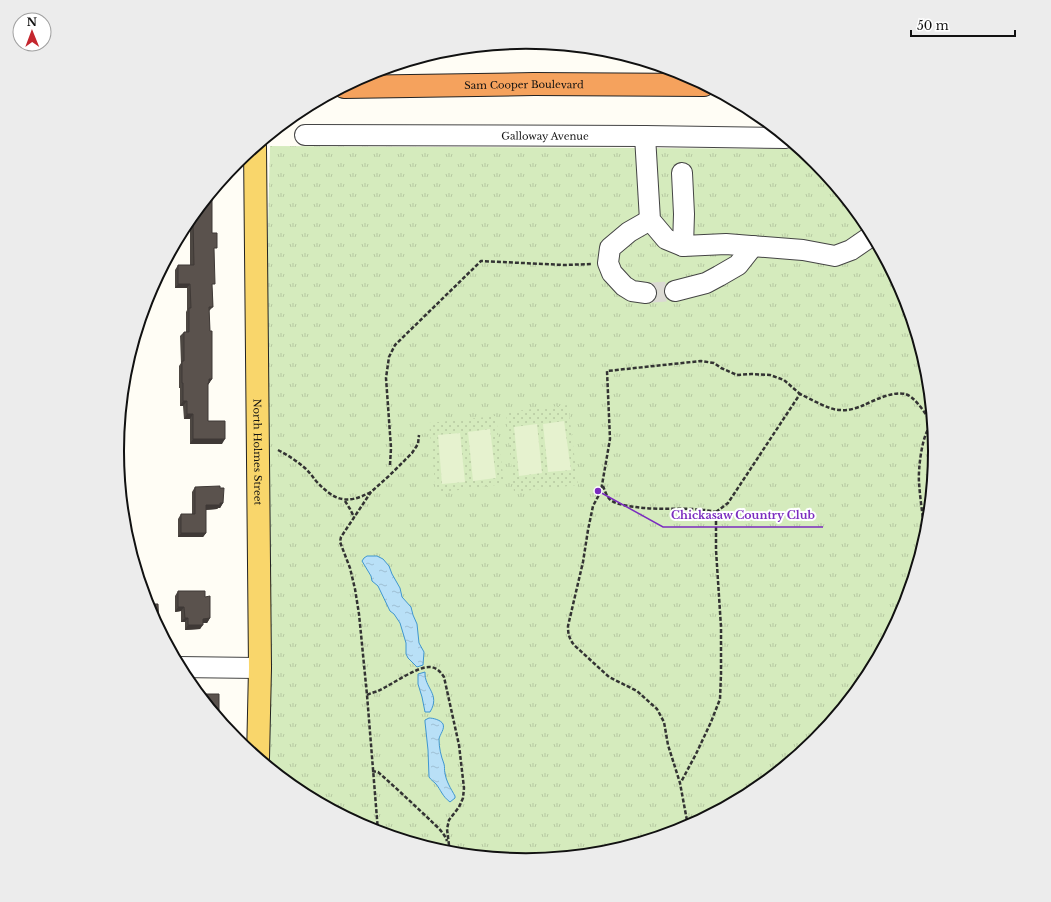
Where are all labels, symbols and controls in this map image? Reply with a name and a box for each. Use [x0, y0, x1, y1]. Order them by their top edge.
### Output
north arrow [12, 12, 52, 52]
scale bar [911, 12, 1015, 38]
text: N [27, 15, 38, 29]
text: 50 m [917, 18, 949, 33]
street label: Sam Cooper Boulevard [464, 77, 584, 92]
street label: Galloway Avenue [501, 129, 589, 142]
street label: North Holmes Street [251, 399, 265, 505]
callout: Chickasaw Country Club [663, 504, 823, 527]
text: Chickasaw Country Club [671, 508, 815, 522]

